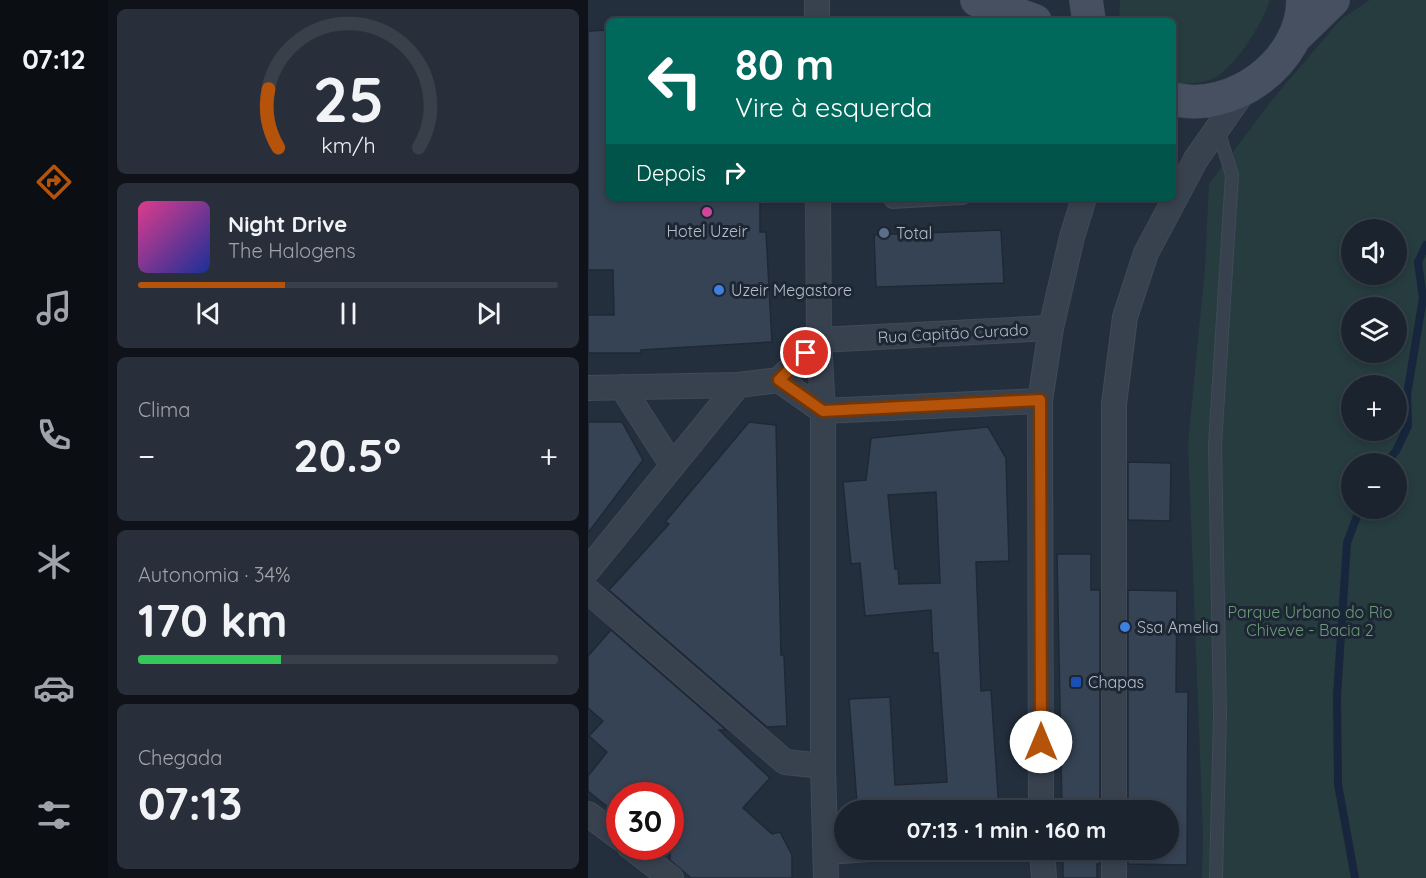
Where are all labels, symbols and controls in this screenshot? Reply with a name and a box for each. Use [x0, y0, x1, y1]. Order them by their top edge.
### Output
text: 80 m [735, 38, 834, 91]
text: 07:12 [22, 42, 86, 76]
icon: left [636, 42, 714, 120]
text: 25 [312, 61, 384, 139]
text: Vire à esquerda [735, 90, 932, 124]
text: km/h [321, 133, 375, 159]
icon: right [718, 156, 751, 189]
text: Depois [636, 159, 706, 187]
icon: directions [33, 161, 75, 203]
marker: Hotel Uzeir [700, 205, 714, 219]
text: Night Drive [228, 210, 347, 238]
map controls [1341, 219, 1407, 519]
button: sound [1341, 219, 1407, 285]
place label: Hotel Uzeir [666, 221, 748, 241]
place label: Total [896, 223, 932, 243]
marker: Total [877, 226, 891, 240]
text: The Halogens [228, 238, 356, 263]
place label: Uzeir Megastore [731, 280, 852, 300]
marker: Uzeir Megastore [712, 283, 726, 297]
icon: music [33, 287, 75, 329]
icon: previous [192, 297, 225, 330]
icon: pause [332, 297, 365, 330]
icon: next [472, 297, 505, 330]
button: layers [1341, 297, 1407, 363]
street label: Rua Capitão Curado [877, 319, 1029, 347]
pin [780, 327, 831, 378]
icon: arrive [789, 336, 822, 369]
button: + [1341, 375, 1407, 441]
text: Clima [138, 397, 190, 422]
icon: phone [33, 414, 75, 456]
text: 20.5° [293, 427, 401, 483]
text: − [138, 435, 155, 476]
text: + [539, 435, 558, 476]
button: − [1341, 453, 1407, 519]
icon: climate [33, 541, 75, 583]
text: Autonomia · 34% [138, 562, 291, 587]
text: 170 km [138, 592, 288, 648]
park label: Parque Urbano do Rio Chiveve - Bacia 2 [1228, 602, 1392, 640]
place label: Ssa Amelia [1137, 617, 1218, 637]
marker: Ssa Amelia [1118, 620, 1132, 634]
icon: car [33, 667, 75, 709]
place label: Chapas [1088, 672, 1144, 692]
marker: Chapas [1069, 675, 1083, 689]
position arrow [1009, 710, 1073, 774]
text: Chegada [138, 745, 222, 770]
text: 07:13 [138, 775, 243, 831]
speed limit sign: 30 [606, 782, 684, 860]
icon: filters [33, 794, 75, 836]
text: 07:13 · 1 min · 160 m [907, 816, 1106, 844]

